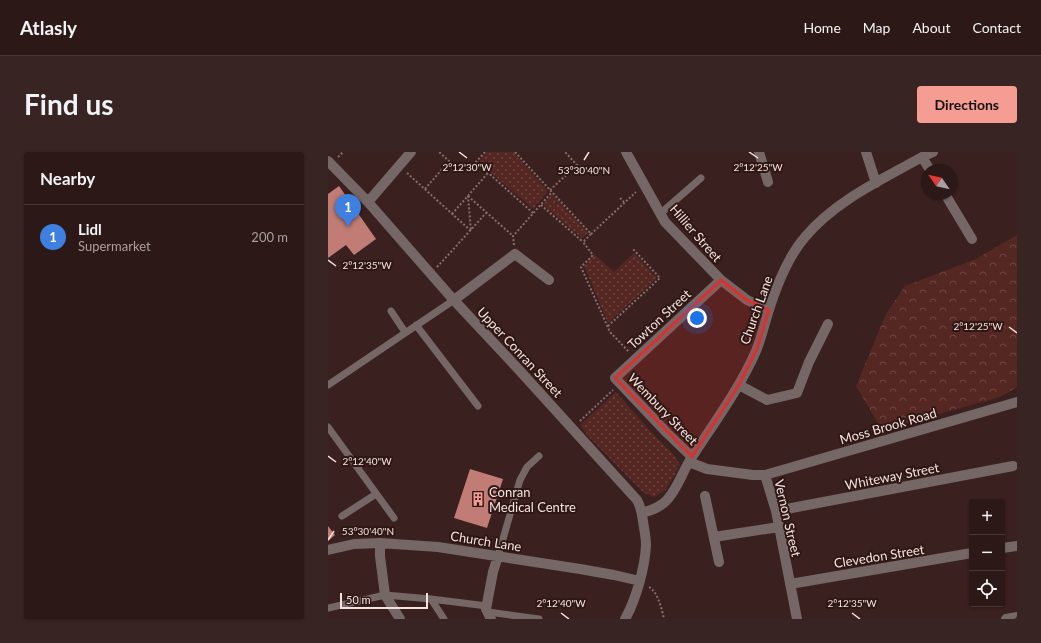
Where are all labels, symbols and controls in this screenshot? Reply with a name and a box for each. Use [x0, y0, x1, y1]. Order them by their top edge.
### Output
text: Atlasly [20, 16, 77, 39]
text: Home [803, 19, 841, 36]
text: Map [863, 19, 890, 36]
text: About [912, 19, 950, 36]
text: Contact [972, 19, 1021, 36]
button: Directions [917, 86, 1017, 123]
text: Find us [24, 87, 114, 121]
text: 2°12'30"W [442, 161, 492, 173]
text: 2°12'25"W [733, 161, 783, 173]
text: 53°30'40"N [558, 164, 610, 176]
north arrow [921, 164, 957, 200]
text: Nearby [40, 168, 95, 189]
pin: 1 [335, 194, 361, 227]
street label: Hillier Street [667, 201, 726, 265]
text: Lidl [78, 220, 102, 238]
text: 1 [49, 229, 57, 245]
text: 200 m [251, 229, 288, 245]
text: Supermarket [78, 238, 151, 254]
text: 2°12'35"W [342, 259, 392, 271]
street label: Church Lane [736, 273, 776, 346]
street label: Towton Street [624, 286, 694, 352]
street label: Upper Conran Street [474, 304, 566, 401]
your location [687, 308, 707, 328]
text: 2°12'25"W [953, 320, 1003, 332]
street label: Wembury Street [625, 370, 701, 448]
street label: Moss Brook Road [838, 405, 938, 447]
text: 2°12'40"W [342, 455, 392, 467]
street label: Whiteway Street [844, 459, 941, 493]
street label: Vernon Street [771, 478, 805, 559]
place label: Conran Medical Centre [489, 484, 576, 515]
building icon: Conran Medical Centre [470, 491, 486, 507]
map controls [969, 499, 1005, 607]
button: + [969, 499, 1005, 535]
text: 53°30'40"N [342, 525, 394, 537]
street label: Church Lane [449, 527, 523, 555]
button: − [969, 535, 1005, 571]
street label: Clevedon Street [833, 541, 926, 571]
button: locate [969, 571, 1005, 607]
scale bar [340, 591, 428, 610]
text: 50 m [346, 593, 371, 606]
text: 2°12'40"W [536, 597, 586, 609]
text: 2°12'35"W [827, 597, 877, 609]

